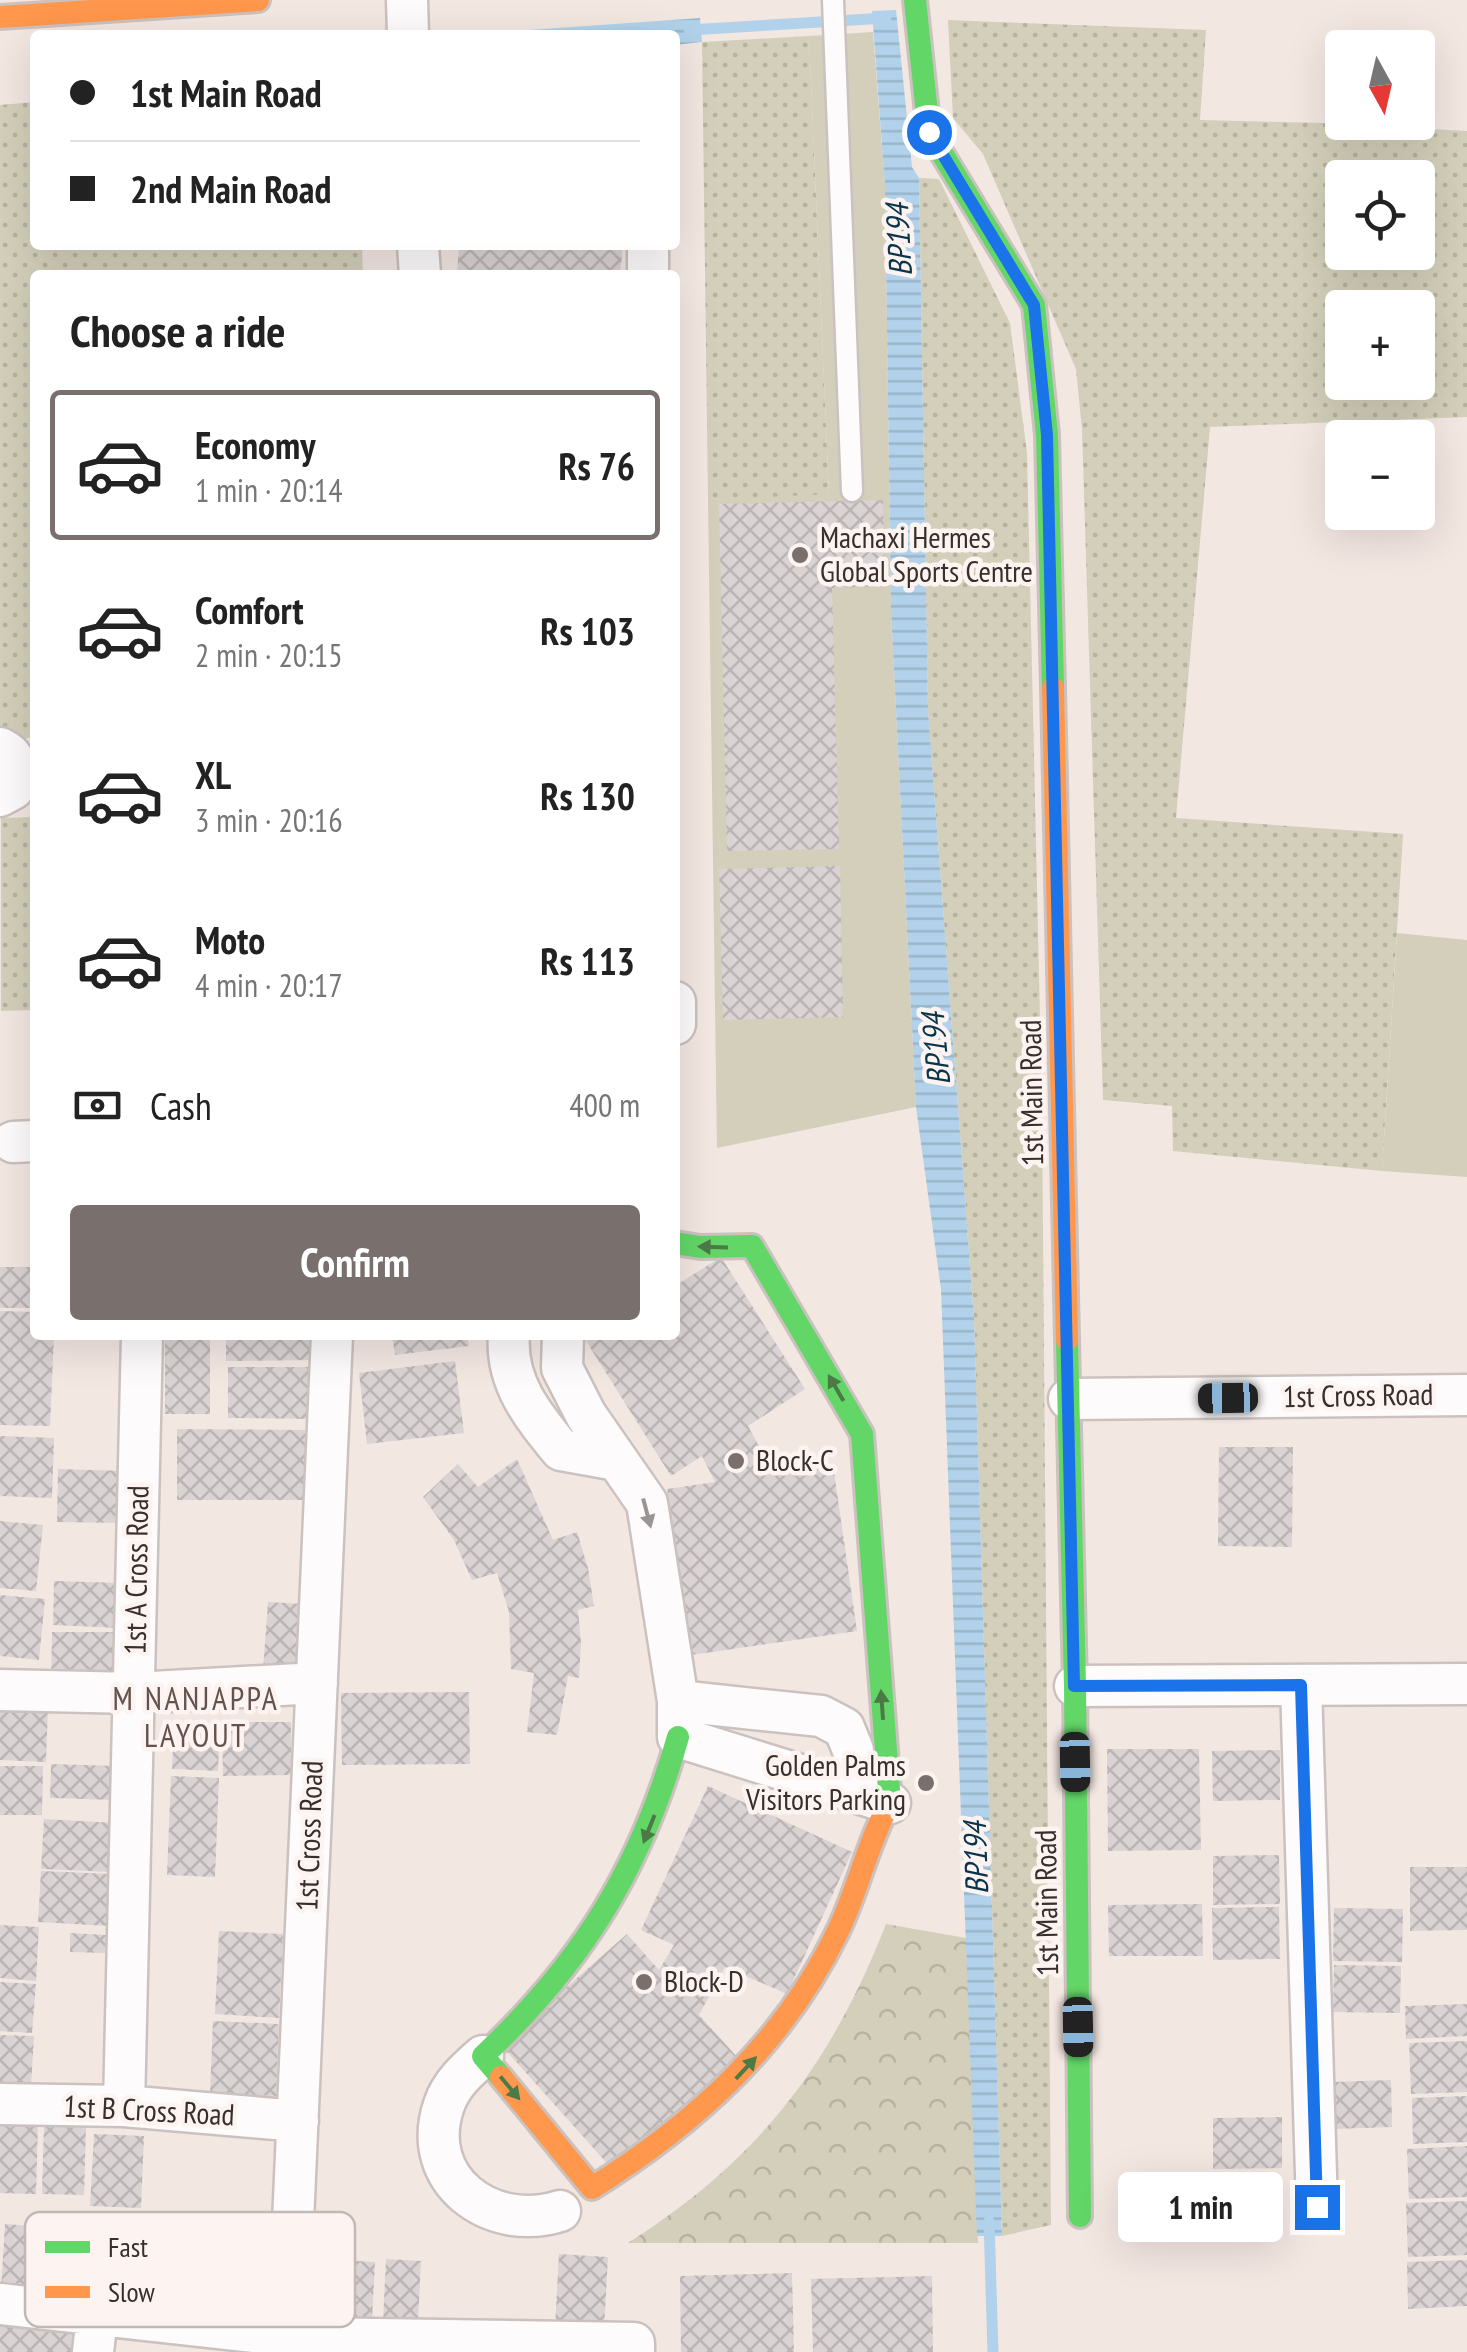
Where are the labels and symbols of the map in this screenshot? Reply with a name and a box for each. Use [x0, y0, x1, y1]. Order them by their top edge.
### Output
north arrow [1325, 30, 1435, 140]
route start [907, 110, 952, 155]
water label: BP194 [875, 200, 921, 277]
place label: Machaxi Hermes Global Sports Centre [820, 517, 1033, 590]
marker: Machaxi Hermes Global Sports Centre [789, 544, 811, 566]
water label: BP194 [911, 1008, 959, 1087]
street label: 1st Main Road [1010, 1019, 1051, 1167]
one-way arrow [697, 1239, 729, 1255]
one-way arrow [827, 1374, 844, 1403]
street label: 1st Cross Road [1282, 1374, 1434, 1415]
car [1198, 1382, 1258, 1414]
place label: Block-C [756, 1440, 834, 1479]
marker: Block-C [725, 1450, 747, 1472]
street label: 1st A Cross Road [115, 1485, 156, 1655]
one-way arrow [640, 1498, 656, 1529]
district label: M NANJAPPA LAYOUT [113, 1677, 279, 1756]
one-way arrow [874, 1689, 890, 1721]
car [1059, 1732, 1091, 1792]
place label: Golden Palms Visitors Parking [745, 1745, 906, 1818]
street label: 1st Cross Road [286, 1760, 331, 1912]
marker: Golden Palms Visitors Parking [915, 1772, 937, 1794]
one-way arrow [640, 1814, 656, 1844]
water label: BP194 [953, 1818, 997, 1895]
street label: 1st Main Road [1025, 1829, 1066, 1977]
place label: Block-D [664, 1961, 744, 2000]
marker: Block-D [633, 1971, 655, 1993]
car [1062, 1997, 1094, 2057]
one-way arrow [734, 2056, 757, 2080]
one-way arrow [499, 2076, 520, 2101]
street label: 1st B Cross Road [63, 2086, 236, 2133]
callout: 1 min [1117, 2172, 1282, 2242]
route end [1295, 2185, 1340, 2230]
legend [25, 2212, 355, 2327]
text: Fast [108, 2228, 148, 2265]
text: Slow [108, 2273, 155, 2310]

